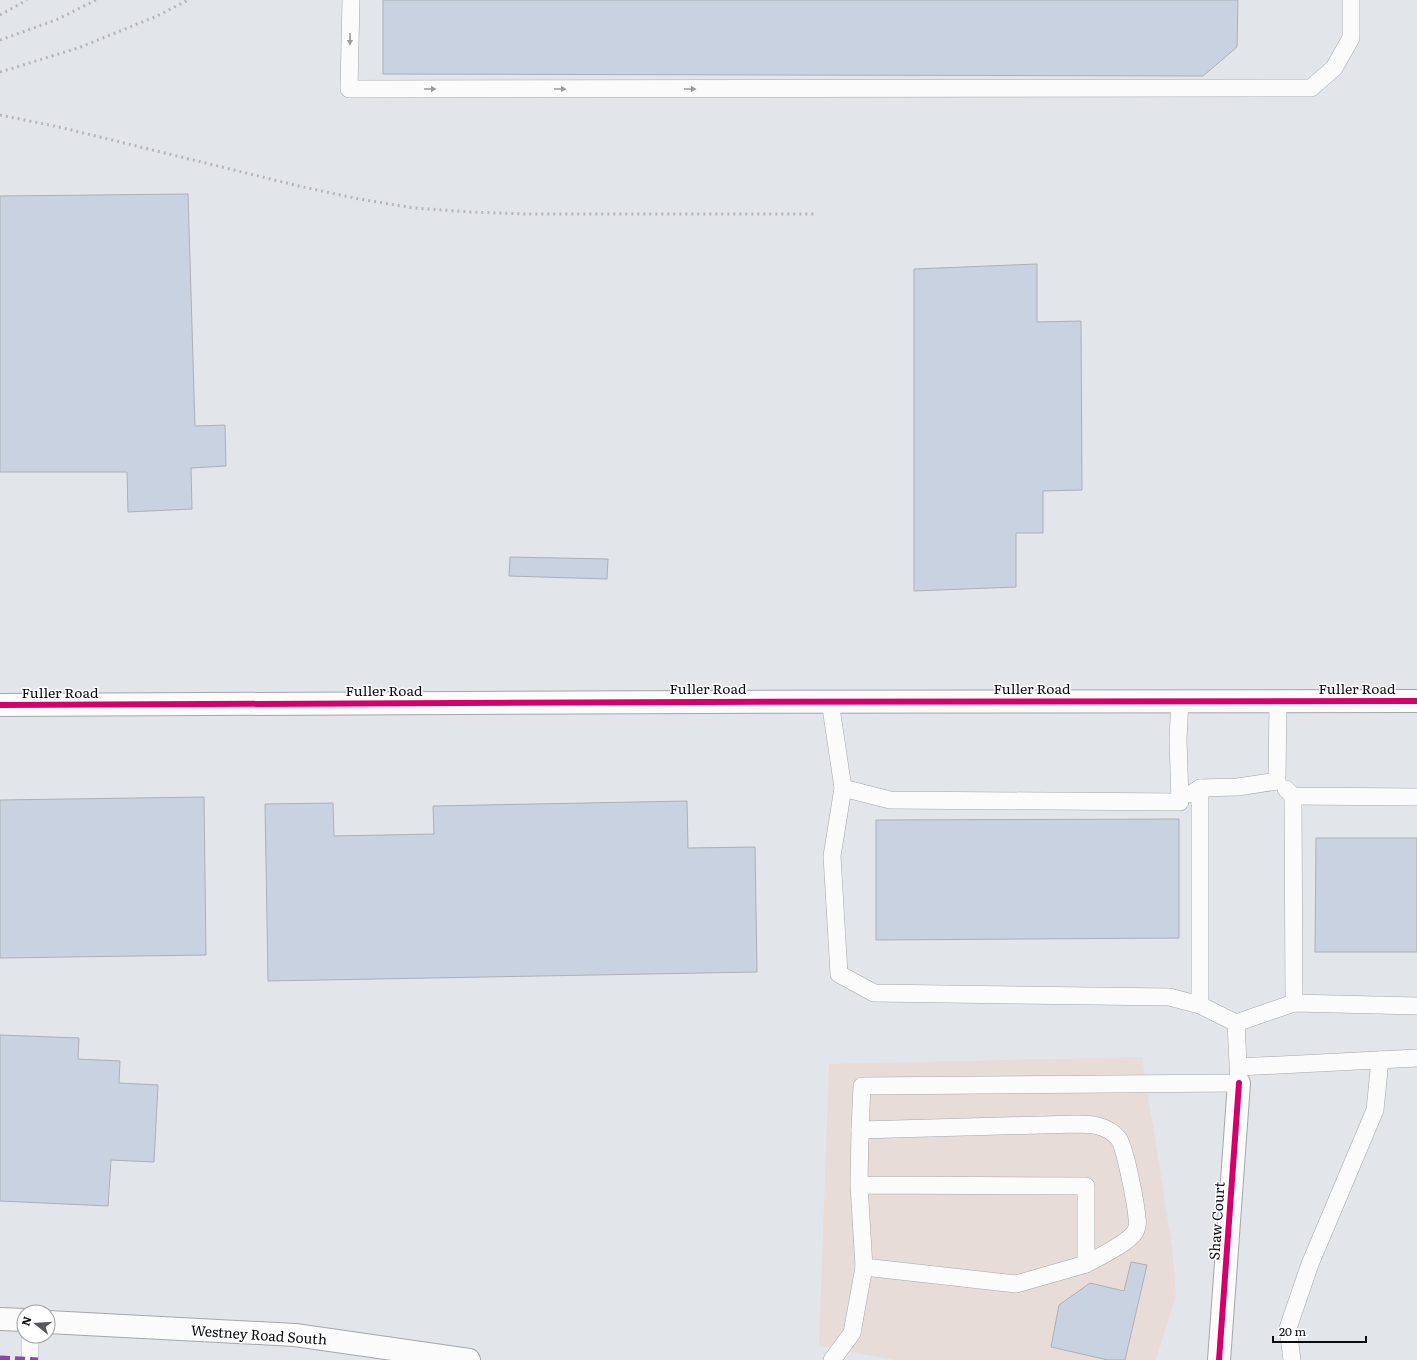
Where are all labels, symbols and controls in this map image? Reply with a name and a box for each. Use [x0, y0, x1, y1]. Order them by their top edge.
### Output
one-way arrow [347, 33, 353, 46]
one-way arrow [424, 86, 437, 92]
one-way arrow [554, 86, 567, 92]
one-way arrow [684, 86, 697, 92]
street label: Fuller Road [670, 678, 747, 698]
street label: Fuller Road [994, 678, 1071, 698]
street label: Fuller Road [1319, 678, 1396, 698]
street label: Fuller Road [346, 680, 423, 700]
street label: Fuller Road [22, 682, 99, 702]
street label: Shaw Court [1203, 1181, 1229, 1261]
north arrow [16, 1304, 56, 1344]
text: N [16, 1314, 34, 1328]
scale bar [1273, 1318, 1366, 1344]
street label: Westney Road South [190, 1319, 328, 1349]
text: 20 m [1279, 1322, 1306, 1340]

